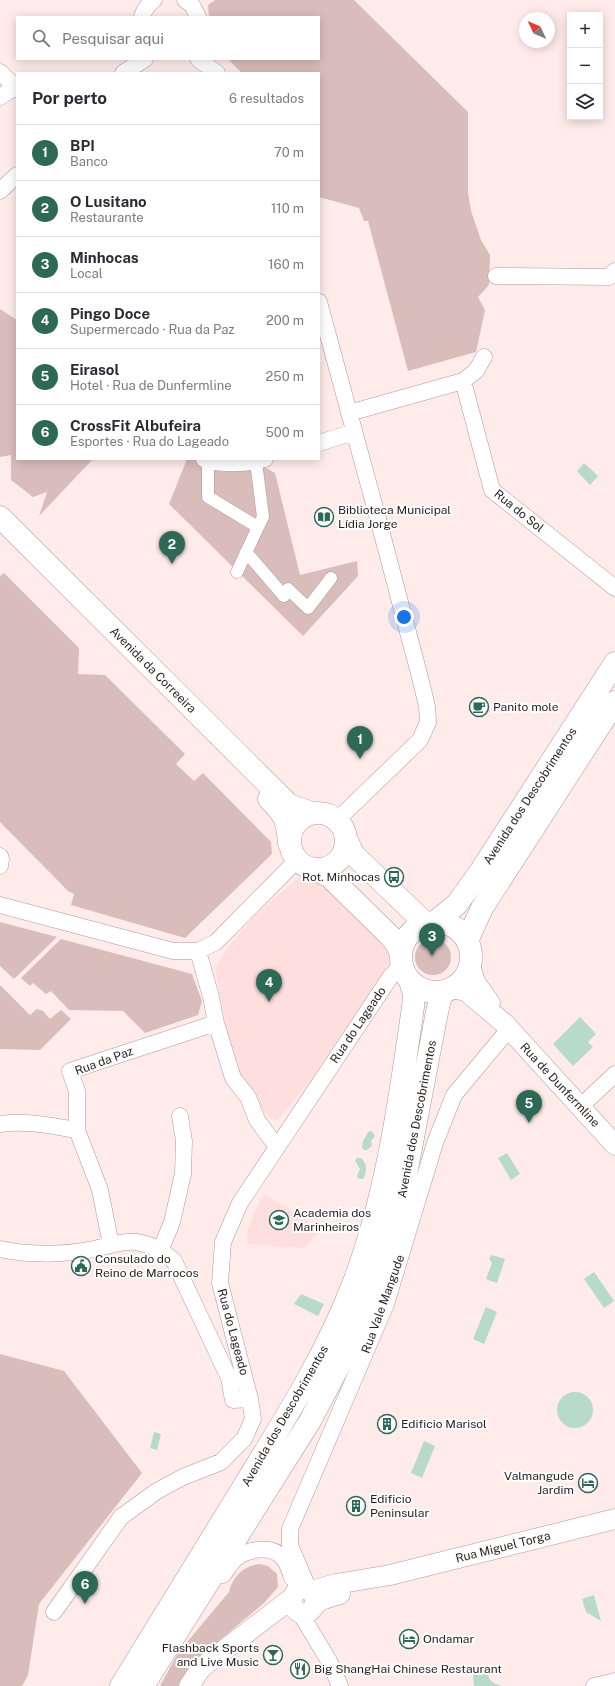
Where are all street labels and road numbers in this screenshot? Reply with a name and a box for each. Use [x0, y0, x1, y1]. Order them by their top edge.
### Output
street label: Rua do Sol [491, 487, 547, 535]
street label: Avenida da Correeira [107, 624, 199, 716]
street label: Avenida dos Descobrimentos [480, 725, 580, 867]
street label: Rua do Lageado [327, 984, 389, 1066]
street label: Avenida dos Descobrimentos [395, 1039, 439, 1199]
street label: Rua de Dunfermline [517, 1040, 603, 1130]
street label: Rua da Paz [73, 1044, 135, 1078]
street label: Rua Vale Mangude [359, 1253, 407, 1355]
street label: Rua do Lageado [215, 1287, 251, 1377]
street label: Avenida dos Descobrimentos [239, 1343, 331, 1489]
street label: Rua Miguel Torga [454, 1528, 552, 1566]

